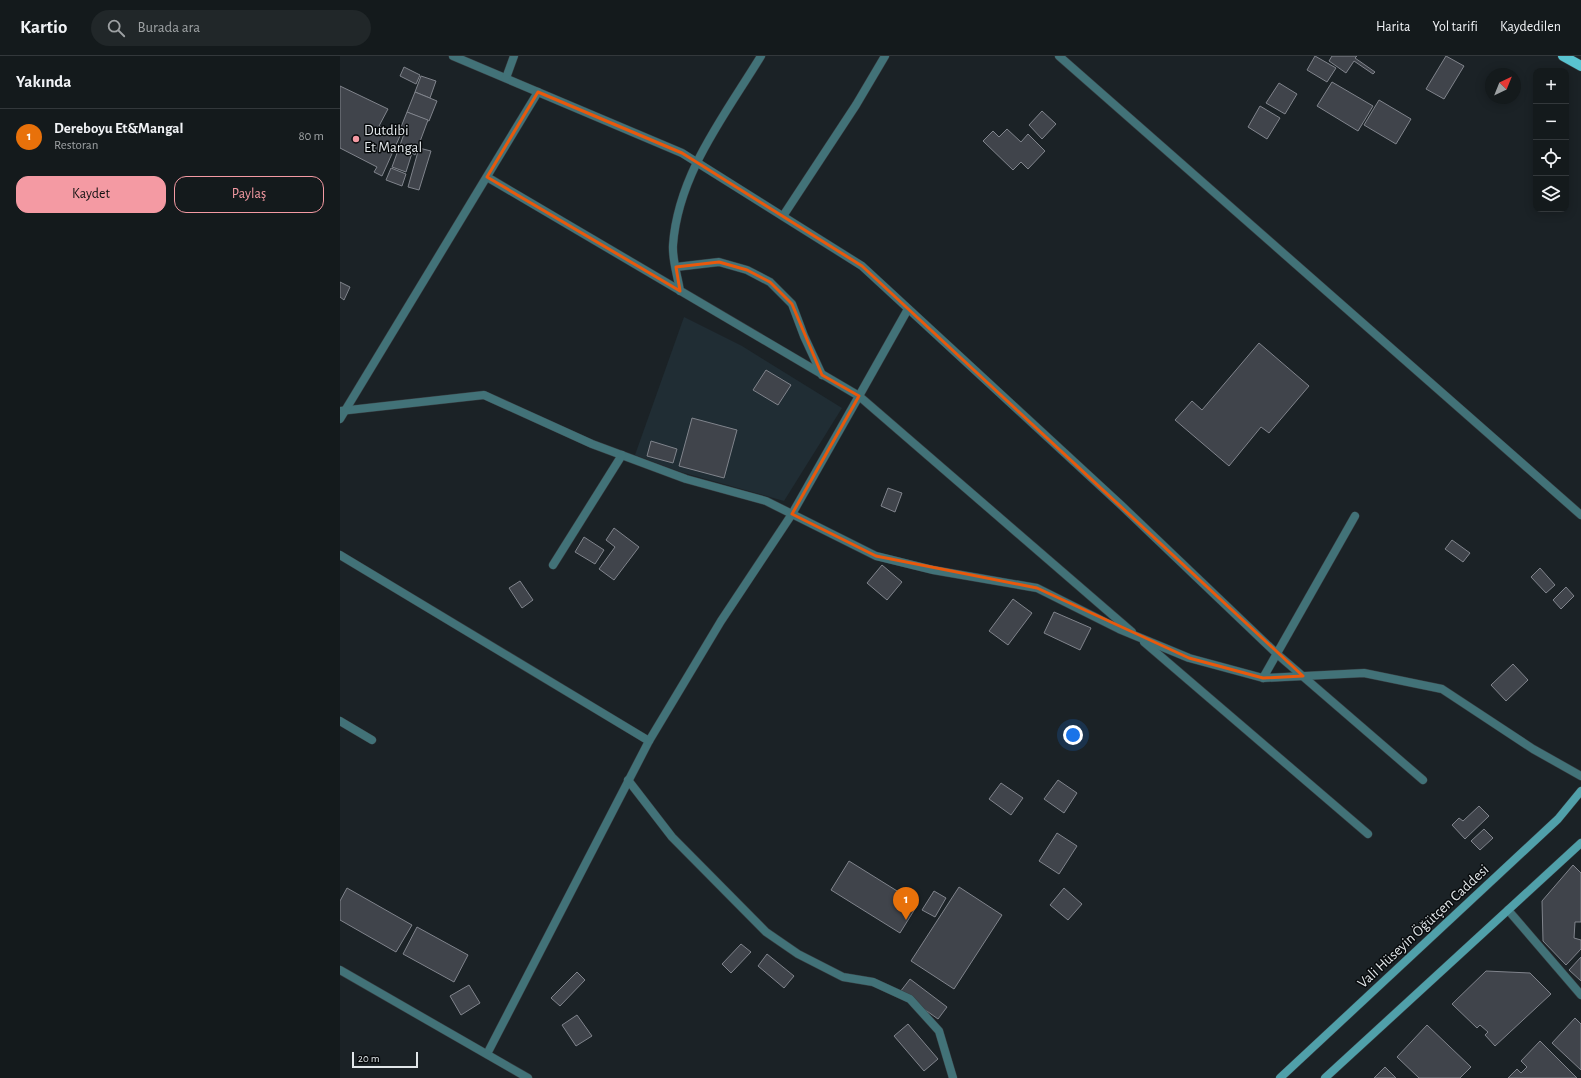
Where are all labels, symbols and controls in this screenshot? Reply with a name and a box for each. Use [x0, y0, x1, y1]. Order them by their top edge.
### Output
search box [91, 10, 371, 46]
icon: search [105, 17, 127, 39]
text: Kartio [20, 18, 67, 37]
text: Burada ara [137, 20, 200, 35]
text: Harita [1376, 20, 1410, 34]
text: Yol tarifi [1432, 20, 1478, 34]
text: Kaydedilen [1500, 20, 1561, 34]
north arrow [1485, 68, 1521, 104]
map controls [1533, 68, 1569, 212]
button: + [1533, 68, 1569, 104]
text: Yakında [16, 73, 72, 90]
button: − [1533, 104, 1569, 140]
text: Dereboyu Et&Mangal [54, 121, 183, 136]
place label: Dutdibi Et Mangal [364, 123, 422, 155]
text: 1 [27, 130, 31, 143]
text: 80 m [298, 130, 324, 143]
marker: Dutdibi Et Mangal [351, 134, 361, 144]
text: Restoran [54, 139, 98, 152]
button: locate [1533, 140, 1569, 176]
button: Kaydet [16, 176, 166, 213]
button: Paylaş [174, 176, 324, 213]
button: layers [1533, 176, 1569, 212]
your location [1063, 725, 1083, 745]
street label: Vali Hüseyin Öğütçen Caddesi [1354, 860, 1492, 991]
pin: 1 [893, 887, 919, 920]
scale bar [352, 1050, 418, 1069]
text: 20 m [358, 1053, 379, 1064]

